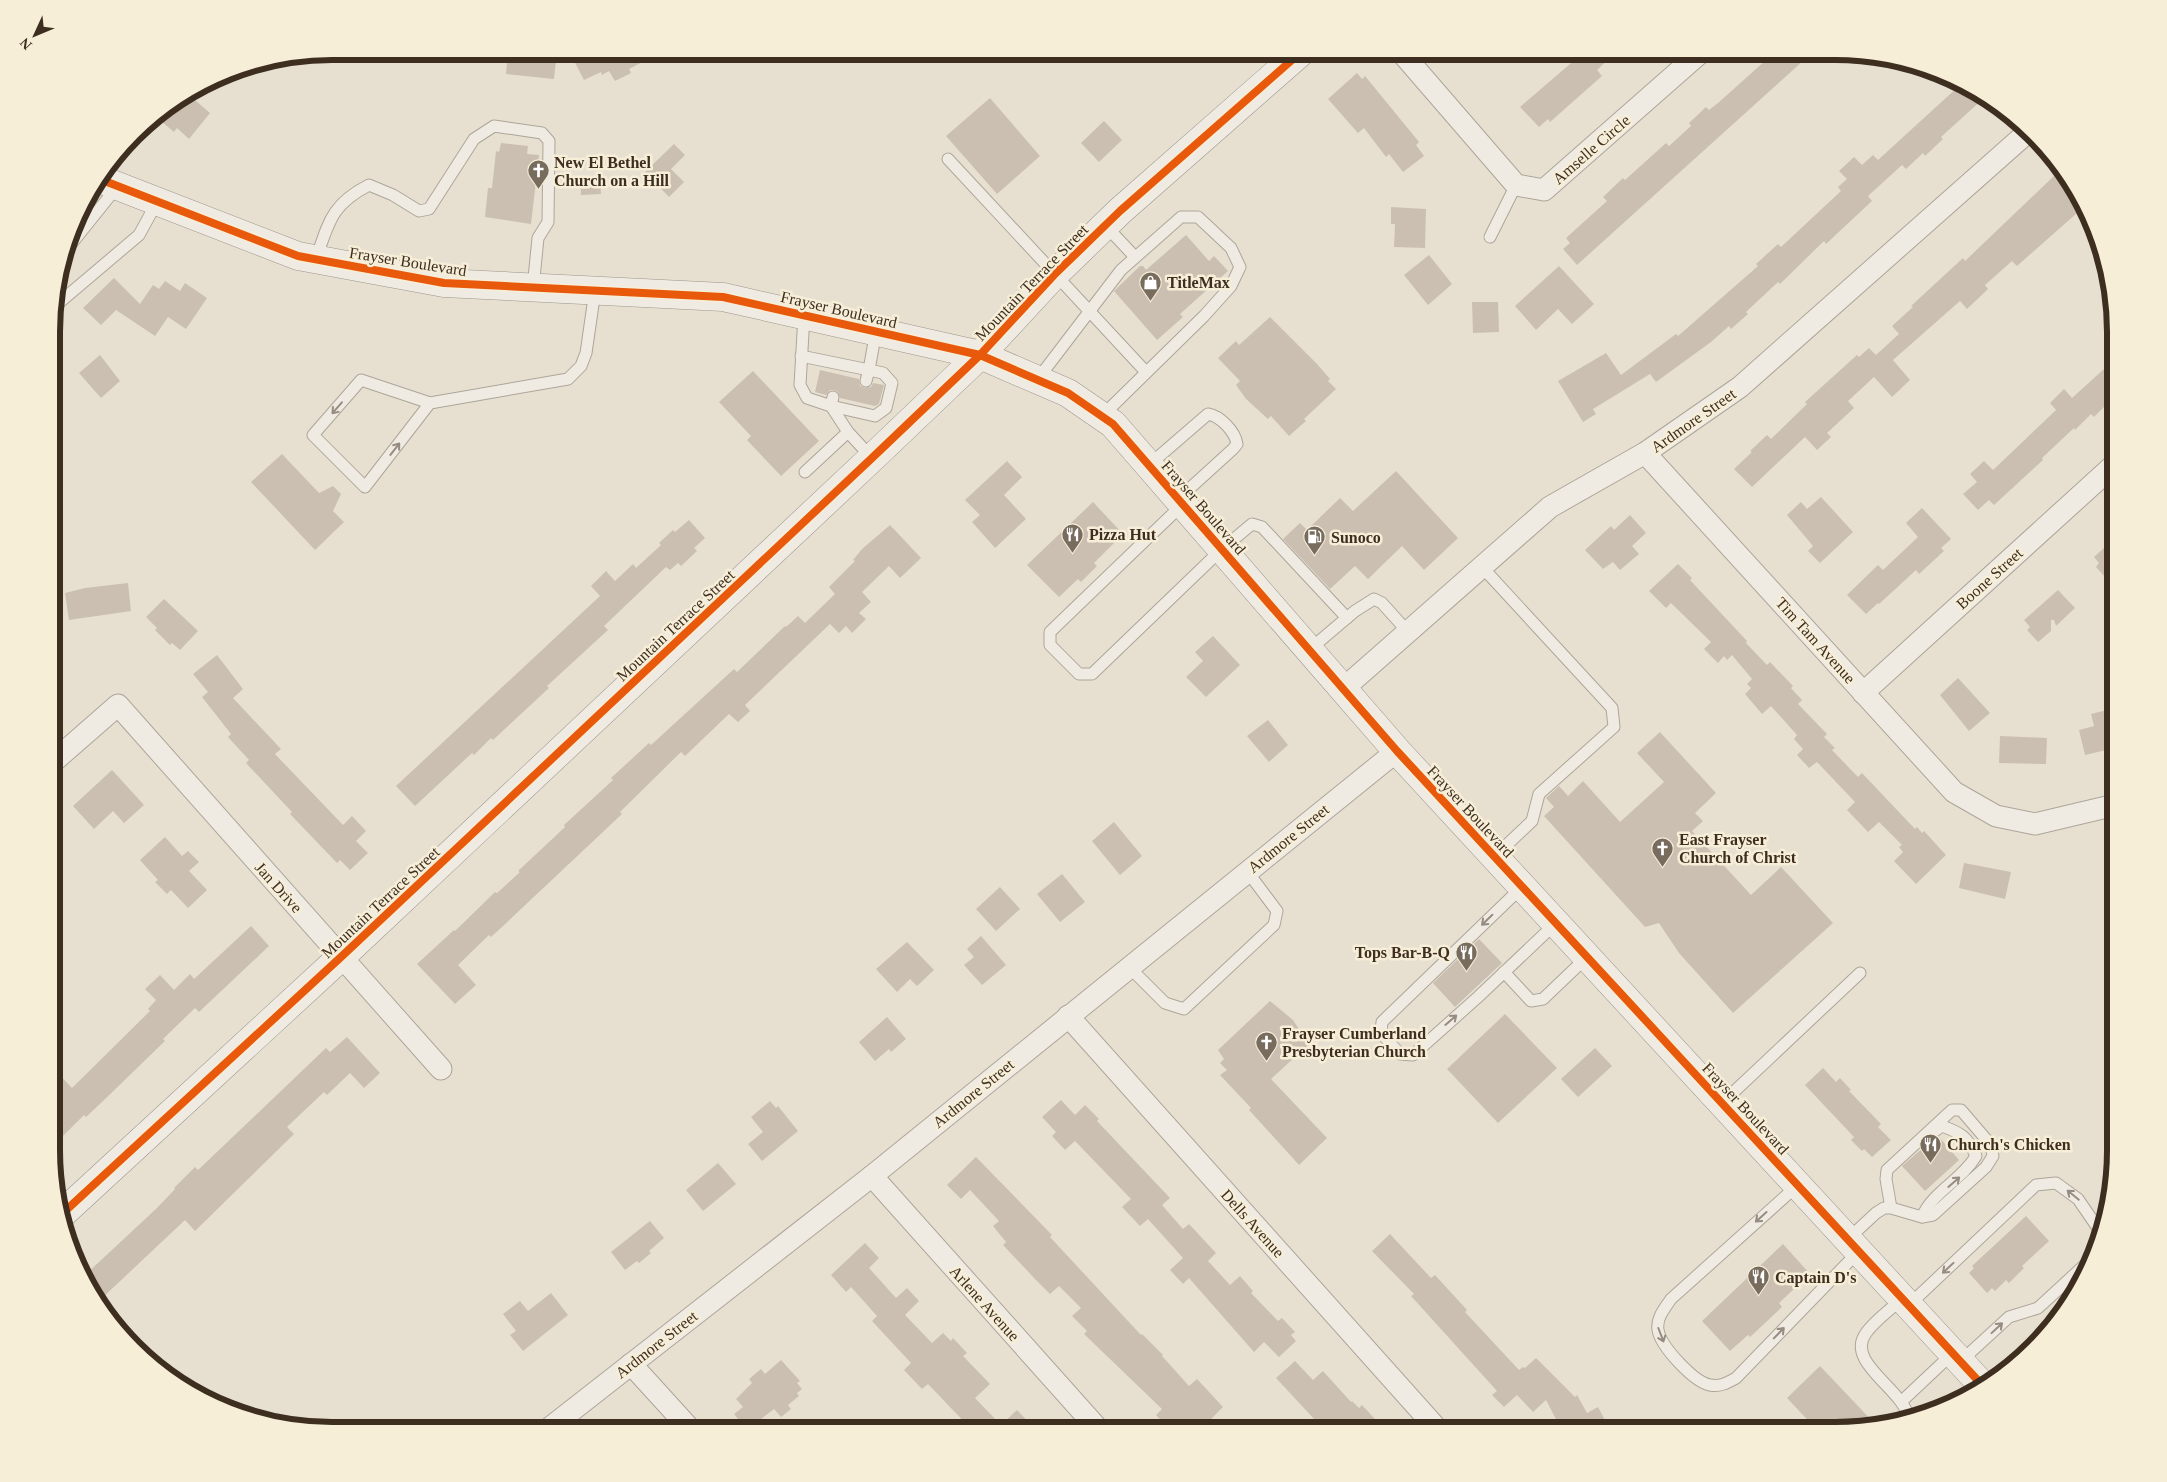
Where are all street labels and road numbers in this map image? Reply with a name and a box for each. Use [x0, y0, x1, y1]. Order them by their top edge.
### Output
street label: Amselle Circle [1549, 111, 1633, 187]
street label: Mountain Terrace Street [971, 220, 1092, 344]
street label: Frayser Boulevard [348, 244, 468, 280]
street label: Frayser Boulevard [779, 288, 899, 332]
street label: Ardmore Street [1648, 385, 1739, 456]
street label: Frayser Boulevard [1158, 457, 1249, 558]
street label: Boone Street [1953, 544, 2026, 612]
street label: Mountain Terrace Street [613, 566, 738, 684]
street label: Tim Tam Avenue [1773, 594, 1859, 687]
street label: Frayser Boulevard [1423, 762, 1517, 861]
street label: Ardmore Street [1244, 800, 1333, 876]
street label: Mountain Terrace Street [318, 843, 443, 961]
street label: Jan Drive [252, 859, 306, 916]
street label: Ardmore Street [929, 1055, 1018, 1131]
street label: Frayser Boulevard [1698, 1059, 1792, 1158]
street label: Dells Avenue [1218, 1186, 1288, 1261]
street label: Arlene Avenue [946, 1262, 1023, 1344]
street label: Ardmore Street [612, 1307, 701, 1382]

